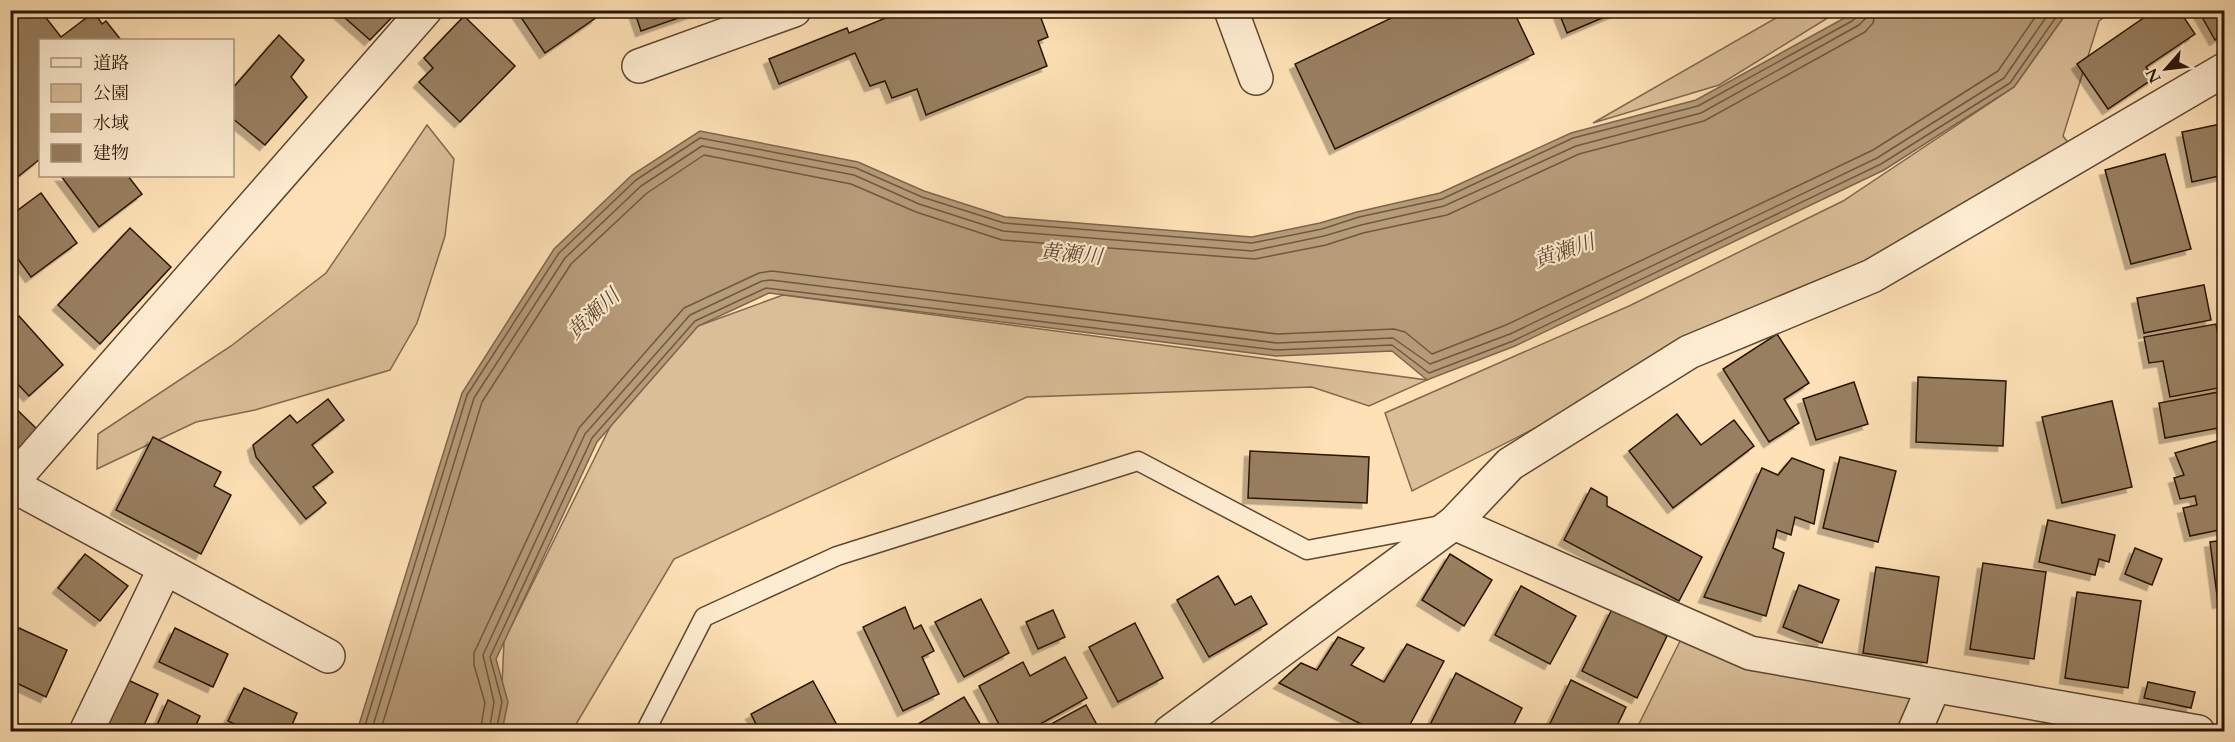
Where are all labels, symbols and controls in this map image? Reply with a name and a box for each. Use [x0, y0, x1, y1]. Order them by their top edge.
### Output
legend [39, 39, 234, 177]
north arrow [2136, 39, 2196, 99]
text: 道路 [93, 51, 129, 76]
text: N [2141, 64, 2167, 87]
text: 公園 [93, 81, 129, 106]
text: 水域 [93, 111, 129, 136]
text: 建物 [93, 141, 129, 166]
water label: 黄瀬川 [1530, 227, 1601, 275]
water label: 黄瀬川 [1038, 237, 1106, 272]
water label: 黄瀬川 [560, 281, 628, 346]

